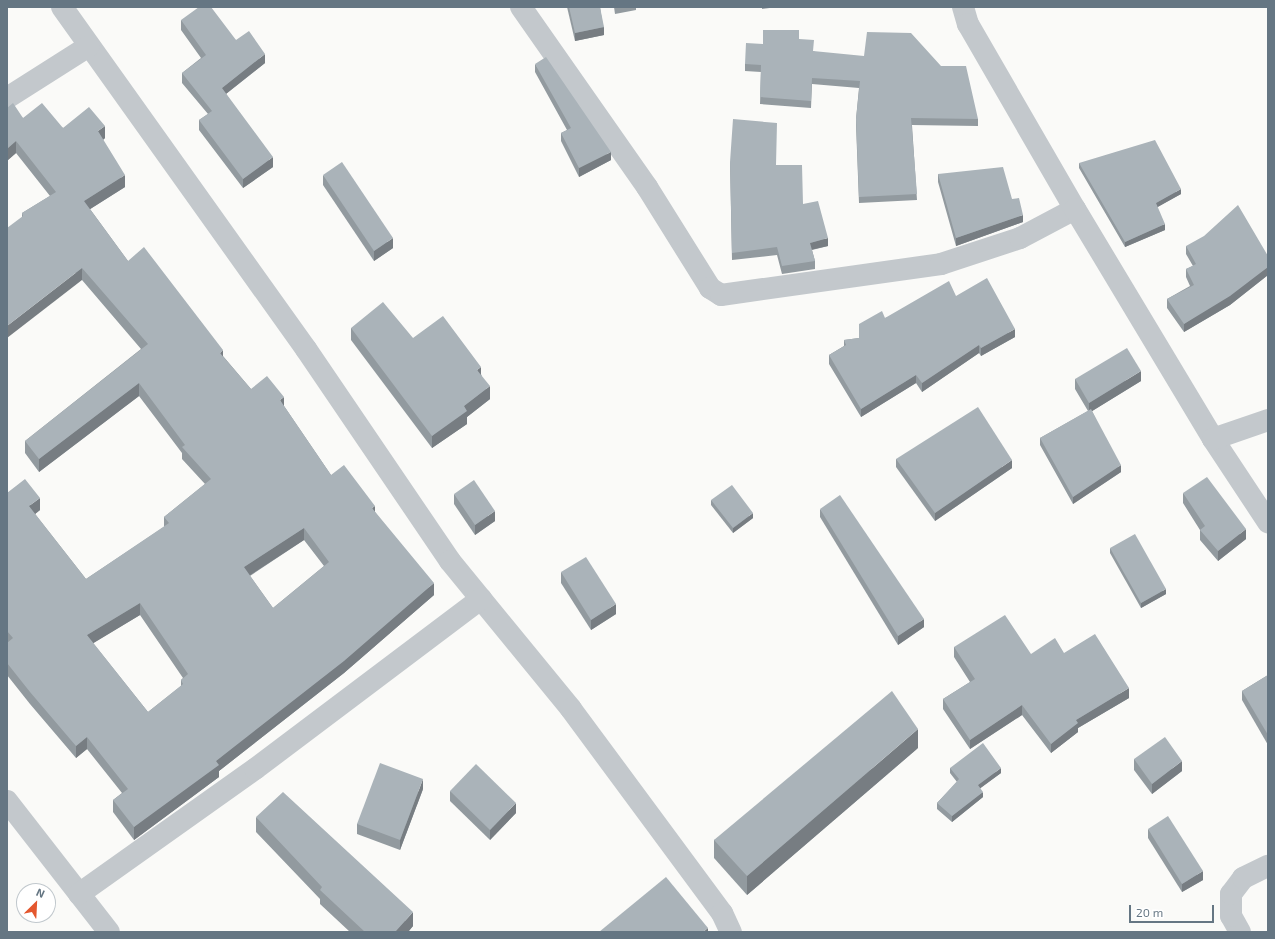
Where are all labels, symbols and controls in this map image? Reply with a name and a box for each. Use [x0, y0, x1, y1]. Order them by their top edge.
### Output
north arrow [16, 883, 56, 923]
text: N [34, 885, 47, 900]
scale bar [1131, 897, 1216, 923]
text: 20 m [1136, 905, 1163, 919]

